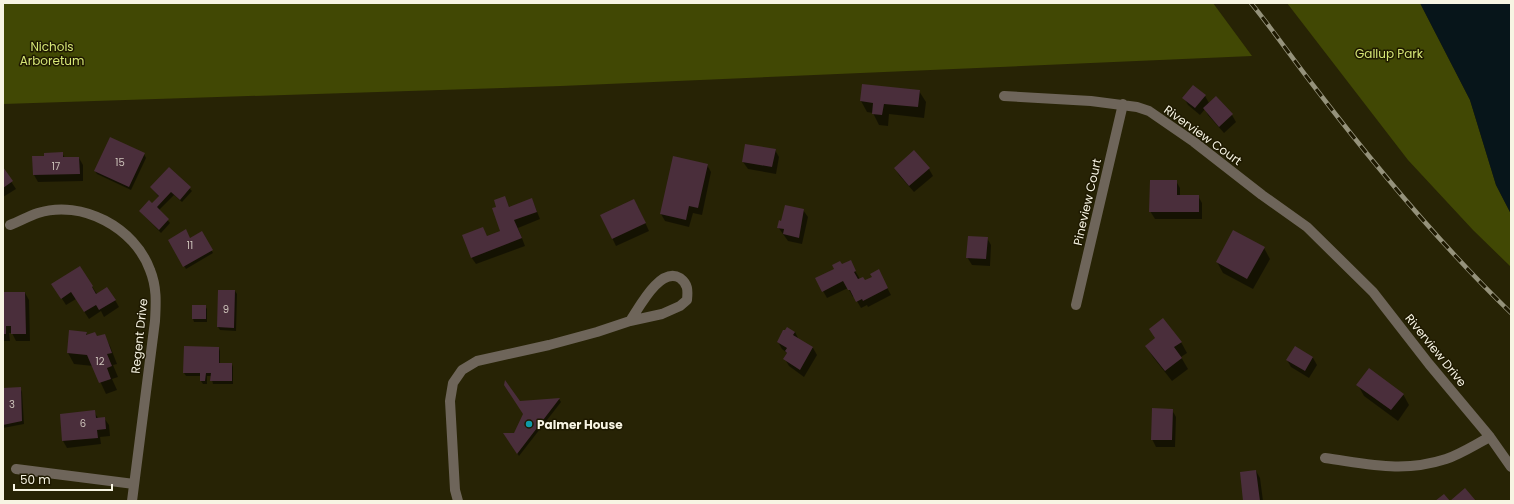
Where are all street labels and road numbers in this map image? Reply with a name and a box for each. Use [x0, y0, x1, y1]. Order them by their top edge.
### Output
street label: Riverview Court [1161, 101, 1245, 169]
street label: Pineview Court [1069, 157, 1105, 247]
street label: Regent Drive [127, 298, 151, 374]
street label: Riverview Drive [1401, 310, 1471, 390]

